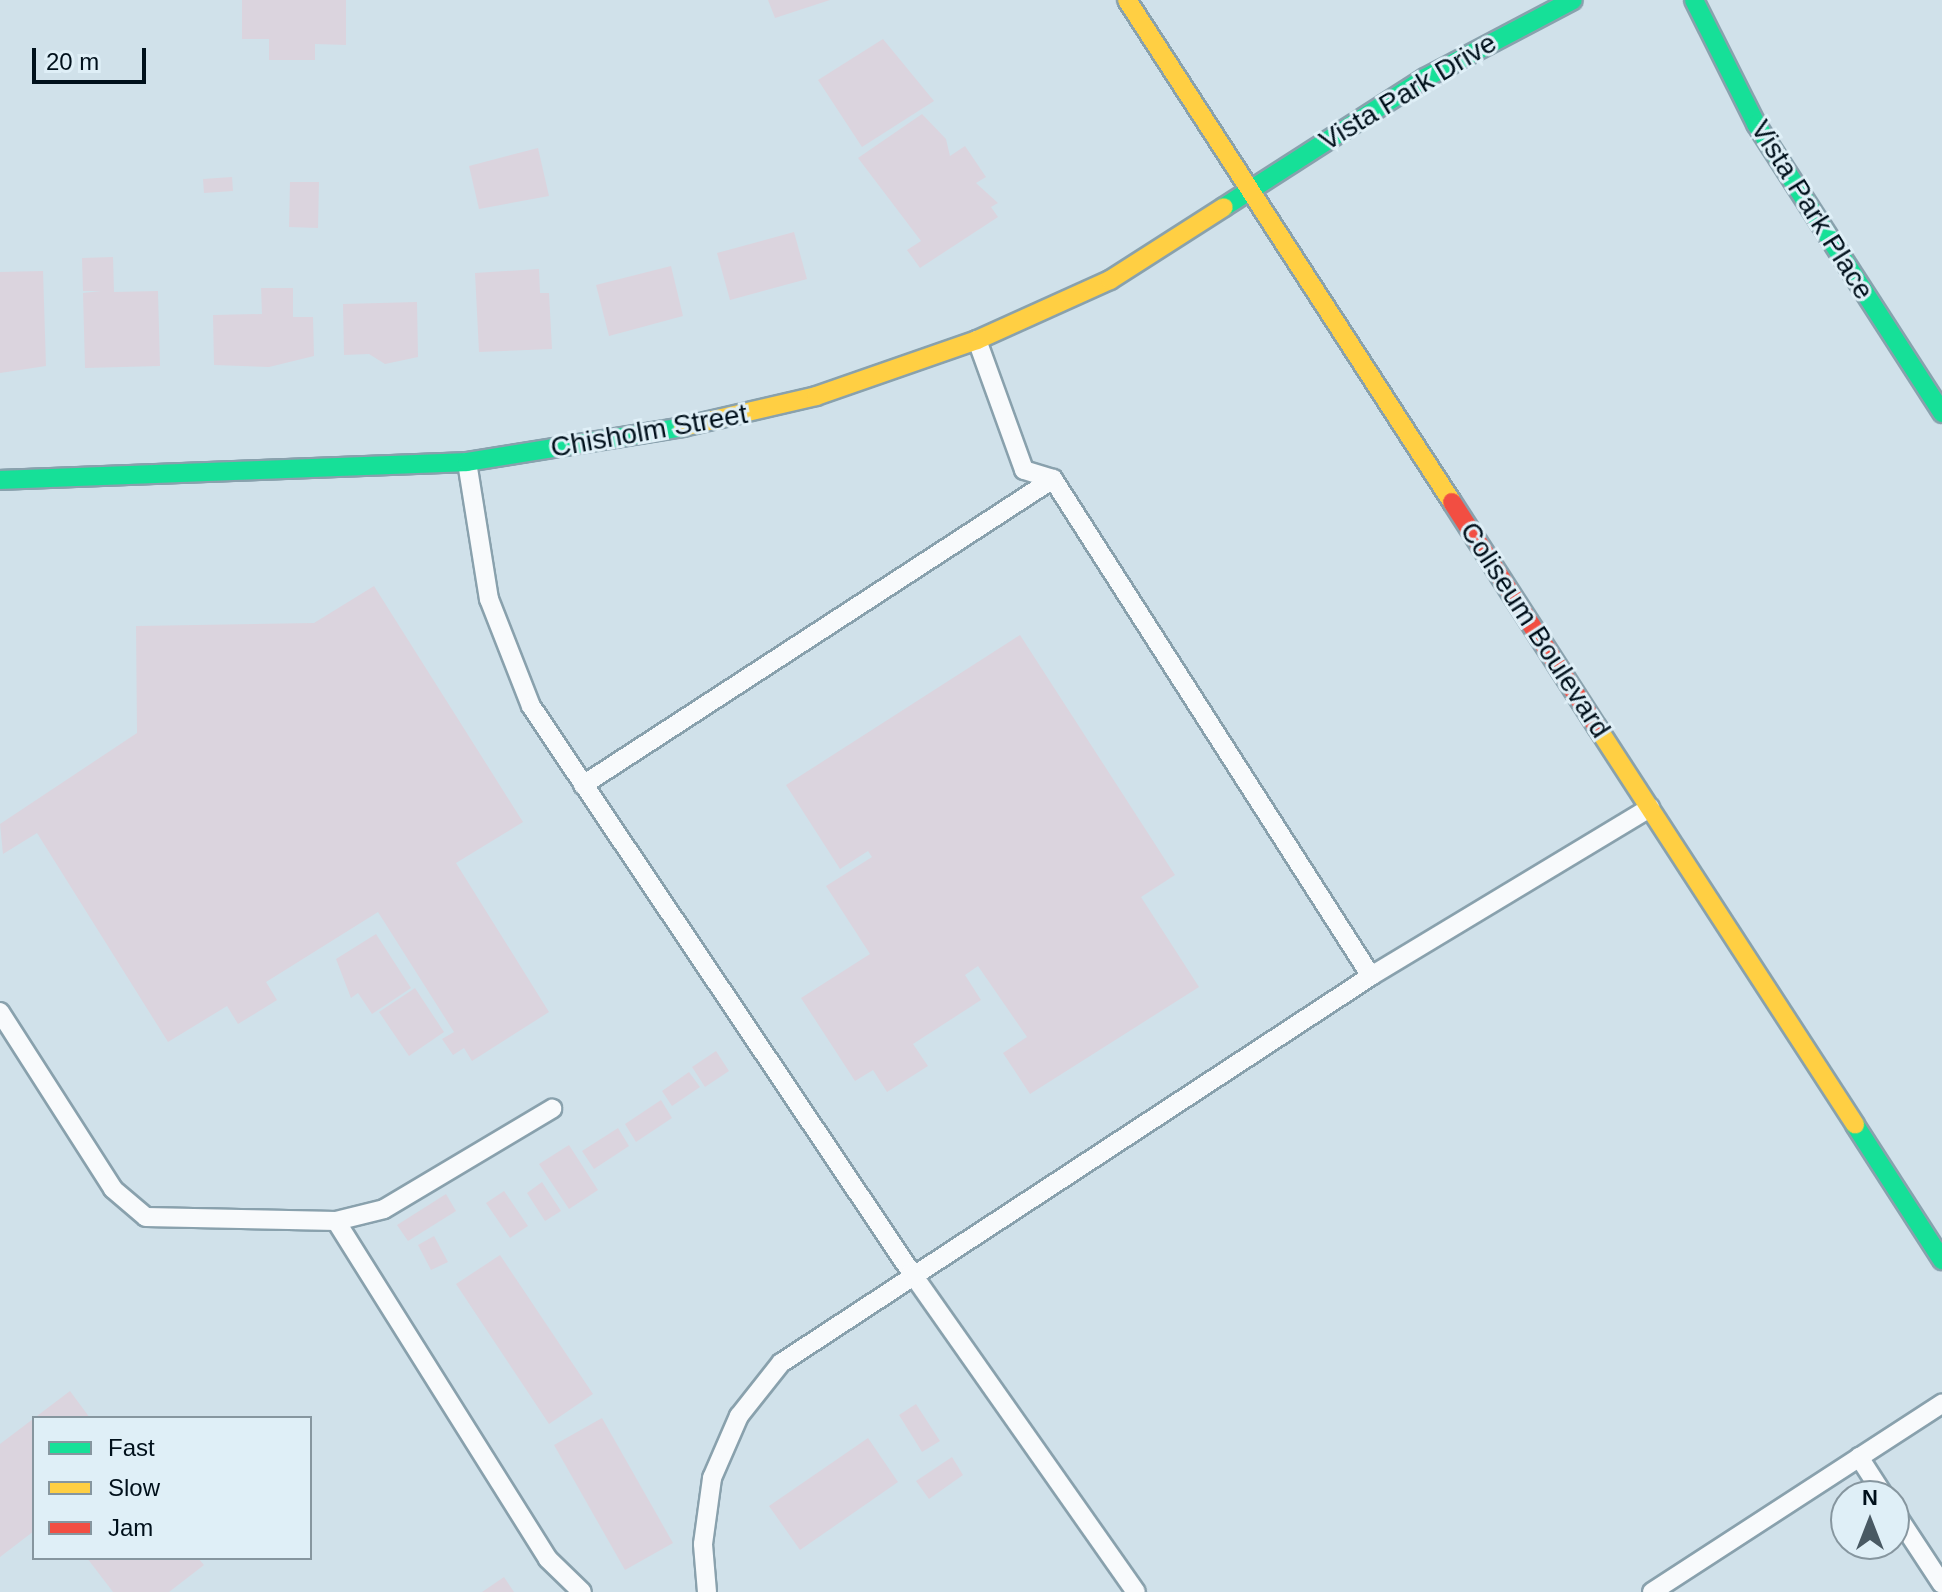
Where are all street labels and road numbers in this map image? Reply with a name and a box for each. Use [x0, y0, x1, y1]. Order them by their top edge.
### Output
street label: Vista Park Drive [1314, 26, 1502, 158]
street label: Vista Park Place [1743, 114, 1881, 306]
street label: Chisholm Street [548, 397, 750, 465]
street label: Coliseum Boulevard [1453, 516, 1617, 744]

